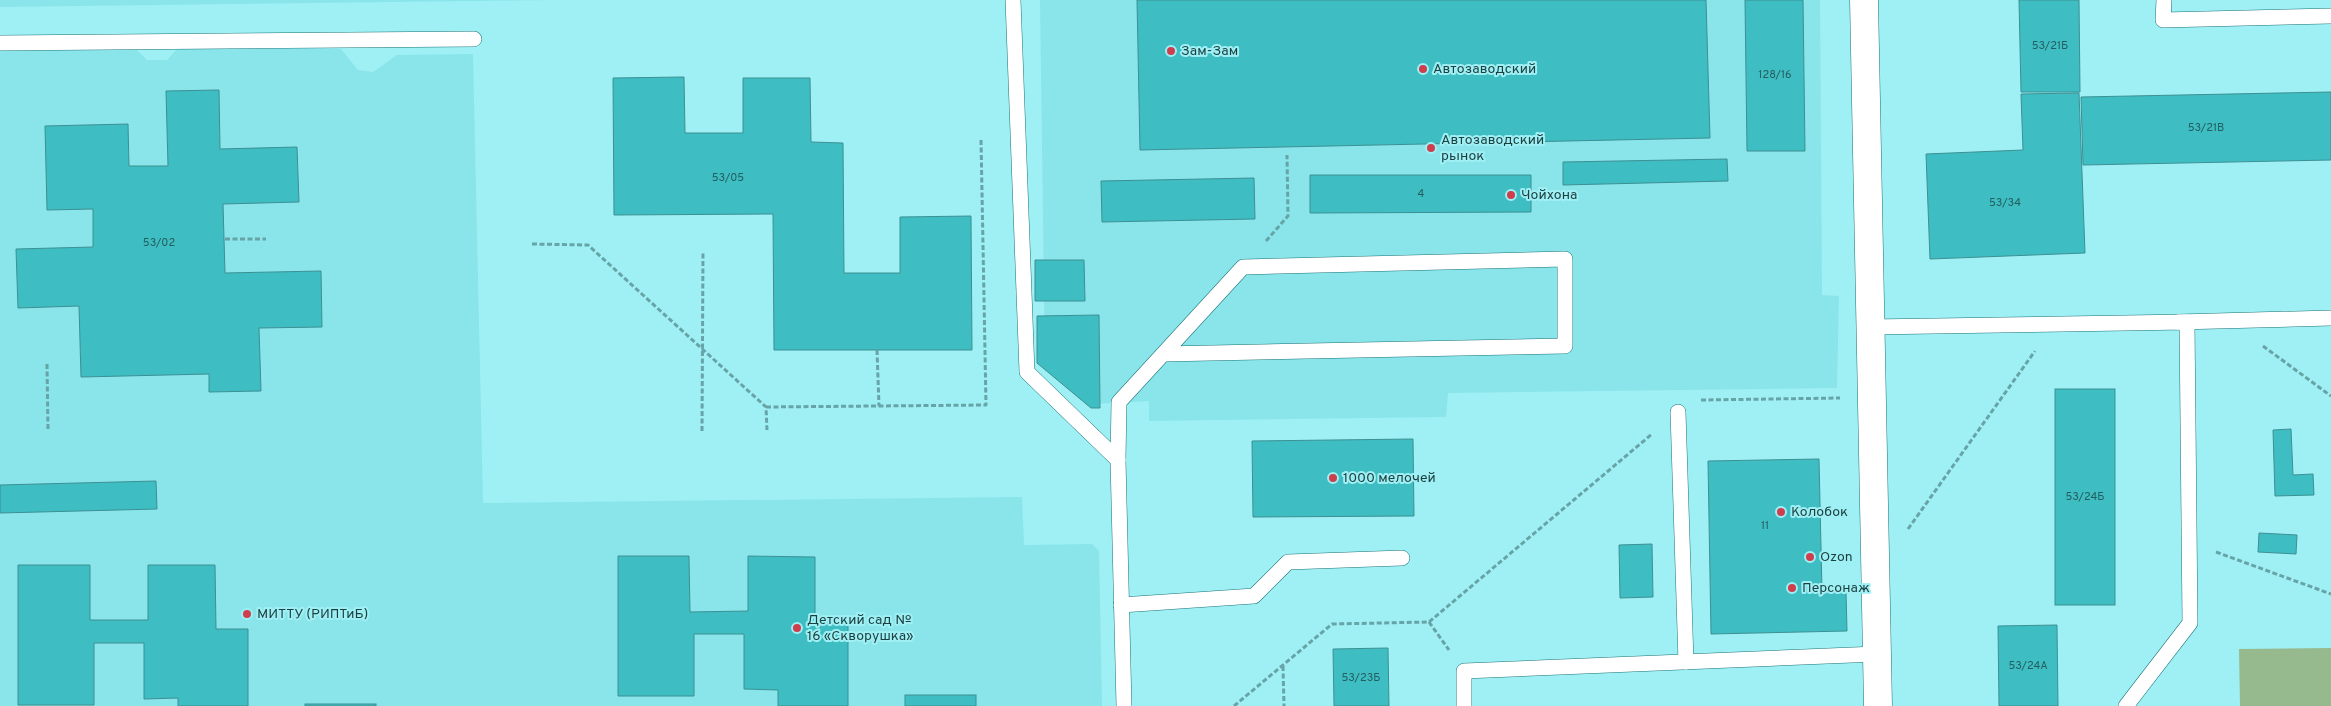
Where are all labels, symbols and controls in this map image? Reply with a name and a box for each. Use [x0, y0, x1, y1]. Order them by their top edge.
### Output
house number: 53/21Б [2032, 39, 2068, 53]
place label: Зам-Зам [1181, 43, 1238, 60]
marker: Зам-Зам [1165, 45, 1177, 57]
place label: Автозаводский [1433, 61, 1536, 78]
marker: Автозаводский [1417, 63, 1429, 75]
house number: 128/16 [1758, 68, 1792, 82]
house number: 53/21В [2188, 121, 2224, 135]
place label: Автозаводский рынок [1441, 132, 1544, 165]
marker: Автозаводский рынок [1425, 142, 1437, 154]
house number: 53/05 [712, 171, 744, 185]
house number: 4 [1418, 187, 1425, 201]
place label: Чойхона [1521, 187, 1577, 204]
marker: Чойхона [1505, 189, 1517, 201]
house number: 53/34 [1989, 196, 2021, 210]
house number: 53/02 [143, 236, 175, 250]
place label: 1000 мелочей [1343, 470, 1436, 487]
marker: 1000 мелочей [1327, 472, 1339, 484]
house number: 53/24Б [2065, 490, 2105, 504]
place label: Колобок [1791, 504, 1848, 521]
marker: Колобок [1775, 506, 1787, 518]
house number: 11 [1761, 519, 1769, 533]
place label: Ozon [1820, 549, 1853, 566]
marker: Ozon [1804, 551, 1816, 563]
place label: Персонаж [1802, 580, 1870, 597]
marker: Персонаж [1786, 582, 1798, 594]
place label: МИТТУ (РИПТиБ) [257, 606, 368, 623]
marker: МИТТУ (РИПТиБ) [241, 608, 253, 620]
place label: Детский сад № 16 «Скворушка» [807, 612, 913, 645]
marker: Детский сад № 16 «Скворушка» [791, 622, 803, 634]
house number: 53/24А [2008, 659, 2048, 673]
house number: 53/23Б [1341, 671, 1381, 685]

